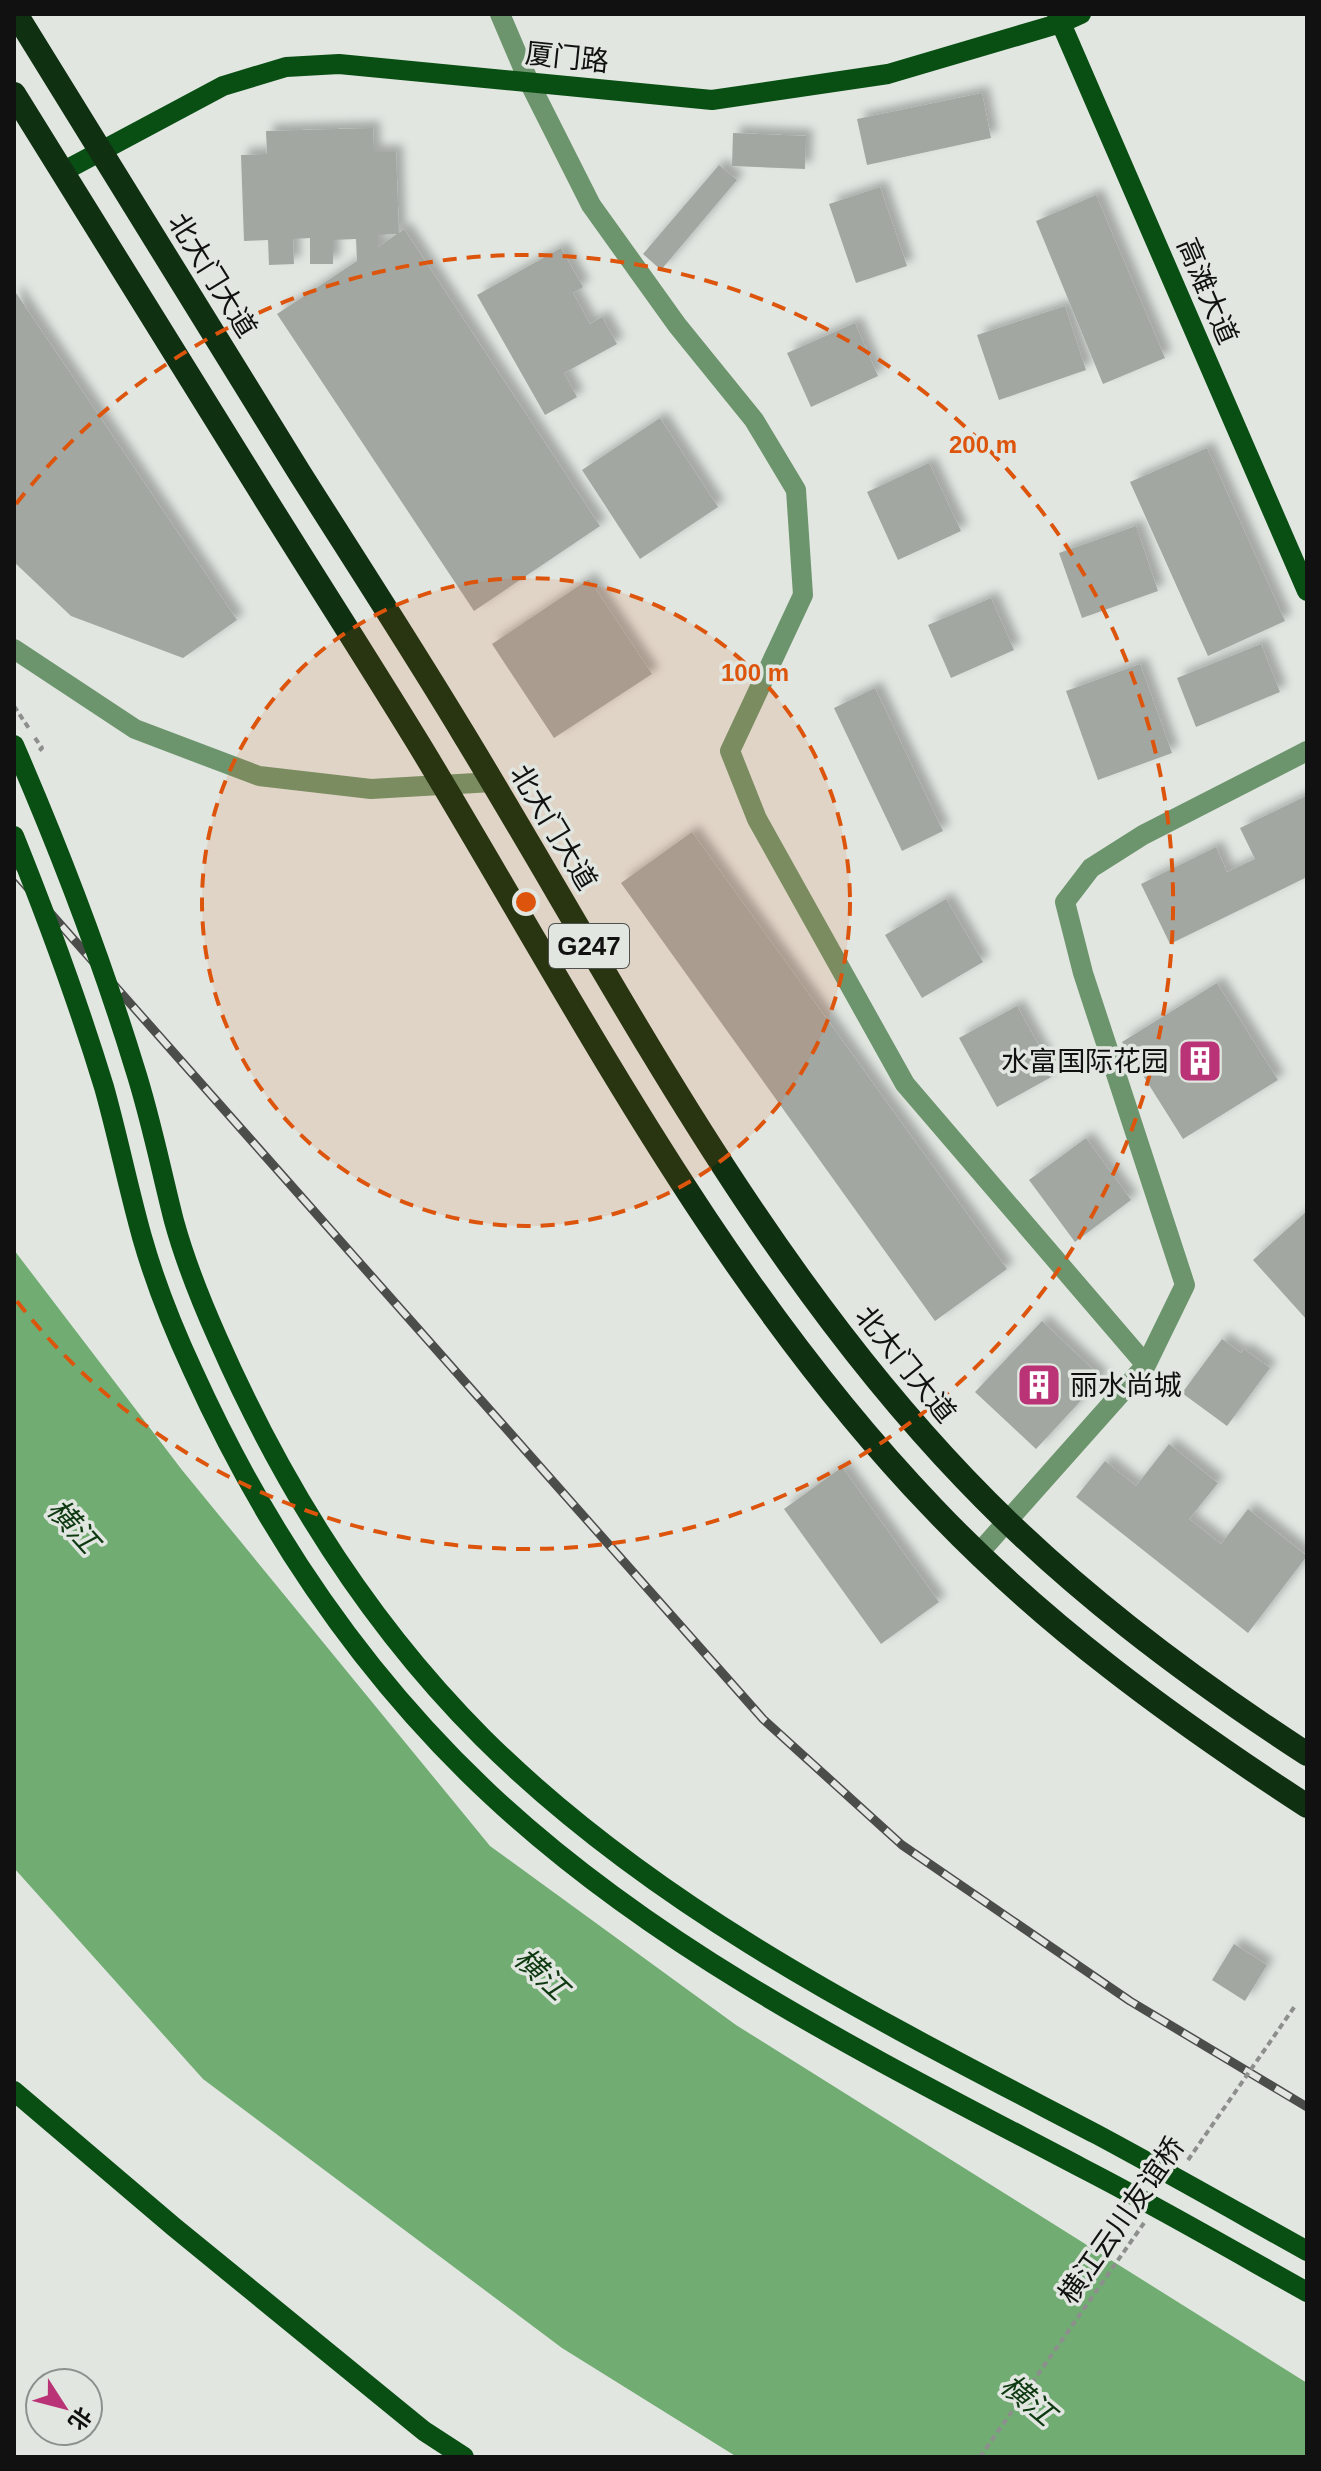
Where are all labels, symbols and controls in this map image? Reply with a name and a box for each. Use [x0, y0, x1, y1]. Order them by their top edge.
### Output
street label: 厦门路 [524, 38, 610, 77]
street label: 北大门大道 [162, 208, 263, 343]
street label: 高滩大道 [1171, 234, 1244, 349]
text: 200 m [949, 431, 1017, 458]
text: 100 m [721, 659, 789, 686]
street label: 北大门大道 [504, 759, 603, 895]
centre of rings [512, 888, 540, 916]
road number: G247 [549, 924, 629, 968]
building icon: 水富国际花园 [1176, 1037, 1224, 1085]
place label: 水富国际花园 [1001, 1046, 1169, 1077]
street label: 北大门大道 [850, 1300, 962, 1428]
building icon: 丽水尚城 [1015, 1361, 1063, 1409]
place label: 丽水尚城 [1070, 1370, 1182, 1401]
water label: 横江 [41, 1492, 108, 1561]
water label: 横江 [508, 1941, 577, 2008]
street label: 横江云川友谊桥 [1052, 2131, 1190, 2309]
north arrow [24, 2367, 104, 2447]
water label: 横江 [995, 2368, 1064, 2433]
text: 北 [63, 2402, 96, 2435]

